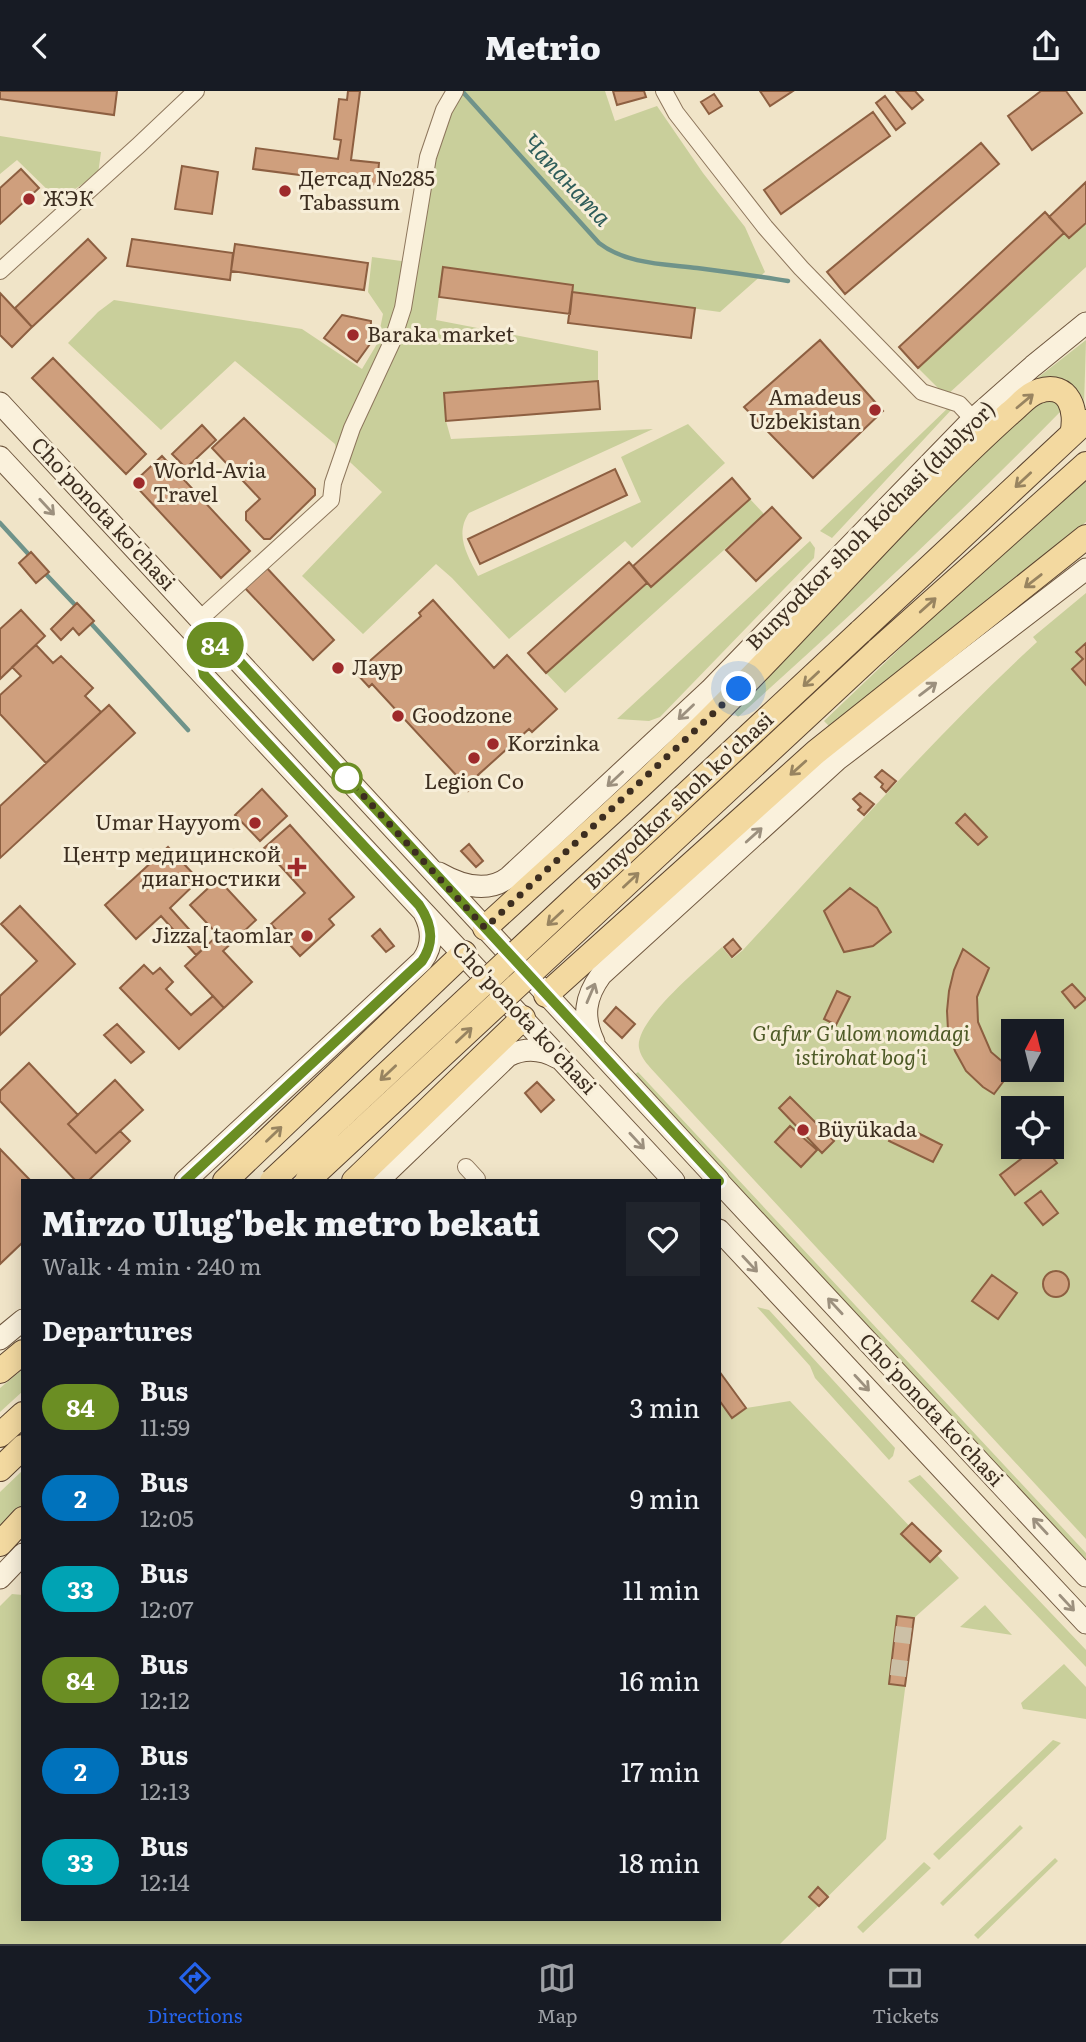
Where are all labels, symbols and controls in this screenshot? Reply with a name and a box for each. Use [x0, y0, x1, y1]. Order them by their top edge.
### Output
text: Metrio [485, 22, 601, 70]
icon: back [21, 27, 59, 65]
icon: share [1027, 27, 1065, 65]
water label: Чапаната [516, 125, 620, 233]
place label: Детсад №285 Tabassum [299, 161, 435, 216]
place label: ЖЭК [43, 181, 95, 212]
marker: Детсад №285 Tabassum [277, 183, 293, 199]
marker: ЖЭК [21, 191, 37, 207]
place label: Baraka market [367, 317, 515, 348]
marker: Baraka market [345, 327, 361, 343]
place label: Amadeus Uzbekistan [749, 380, 861, 435]
street label: Bunyodkor shoh koʻchasi (dublyor) [738, 393, 1001, 656]
one-way arrow [1015, 393, 1033, 409]
marker: Amadeus Uzbekistan [867, 402, 883, 418]
street label: Cho'ponota ko'chasi [25, 429, 184, 596]
place label: World-Avia Travel [153, 453, 267, 508]
one-way arrow [1014, 472, 1031, 489]
marker: World-Avia Travel [131, 475, 147, 491]
one-way arrow [38, 498, 55, 515]
one-way arrow [1025, 573, 1043, 588]
one-way arrow [919, 597, 936, 614]
line badge: 84 [184, 622, 246, 668]
text: 84 [201, 627, 229, 662]
place label: Лаур [352, 650, 403, 681]
marker: Лаур [330, 660, 346, 676]
one-way arrow [802, 670, 819, 687]
your location [721, 671, 756, 706]
one-way arrow [918, 682, 937, 697]
place label: Goodzone [412, 698, 512, 729]
street label: Bunyodkor shoh ko'chasi [576, 703, 779, 895]
one-way arrow [677, 704, 695, 720]
marker: Goodzone [390, 708, 406, 724]
place label: Korzinka [507, 726, 600, 757]
marker: Korzinka [485, 736, 501, 752]
marker: Legion Co [466, 750, 482, 766]
one-way arrow [789, 760, 807, 776]
unlabelled marker [332, 763, 362, 793]
place label: Legion Co [424, 764, 524, 795]
one-way arrow [606, 771, 624, 787]
place label: Umar Hayyom [95, 805, 241, 836]
marker: Umar Hayyom [247, 815, 263, 831]
one-way arrow [745, 827, 762, 844]
place label: Центр медицинской диагностики [62, 837, 281, 892]
marker: Центр медицинской диагностики [287, 857, 307, 877]
one-way arrow [622, 871, 639, 888]
one-way arrow [547, 909, 564, 926]
place label: Jizza[ taomlar [151, 918, 293, 949]
marker: Jizza[ taomlar [299, 928, 315, 944]
street label: Cho'ponota ko'chasi [446, 933, 605, 1100]
one-way arrow [586, 983, 599, 1004]
park label: G'afur G'ulom nomdagi istirohat bog'i [752, 1016, 971, 1071]
north arrow [1001, 1019, 1064, 1081]
map controls [1001, 1019, 1064, 1159]
one-way arrow [455, 1026, 472, 1043]
one-way arrow [380, 1064, 397, 1081]
button: locate [1001, 1096, 1064, 1159]
place label: Büyükada [817, 1112, 918, 1143]
marker: Büyükada [795, 1122, 811, 1138]
one-way arrow [266, 1126, 283, 1143]
one-way arrow [629, 1132, 645, 1150]
text: Mirzo Ulug'bek metro bekati [42, 1197, 540, 1246]
button: heart [626, 1202, 700, 1276]
text: Walk · 4 min · 240 m [42, 1248, 262, 1282]
one-way arrow [742, 1255, 759, 1272]
one-way arrow [826, 1298, 843, 1315]
text: Departures [42, 1310, 193, 1349]
street label: Cho'ponota ko'chasi [853, 1325, 1012, 1492]
text: Bus [140, 1370, 188, 1409]
one-way arrow [853, 1374, 870, 1391]
text: 3 min [630, 1387, 700, 1426]
text: 84 [66, 1389, 95, 1424]
text: 11:59 [140, 1409, 190, 1443]
text: Bus [140, 1461, 188, 1500]
text: 9 min [630, 1478, 700, 1517]
text: 2 [74, 1480, 87, 1515]
text: 12:05 [140, 1500, 194, 1534]
one-way arrow [1031, 1518, 1048, 1535]
text: Bus [140, 1552, 188, 1591]
text: 11 min [623, 1569, 700, 1608]
text: 33 [67, 1571, 94, 1606]
text: 12:07 [140, 1591, 194, 1625]
one-way arrow [1059, 1594, 1076, 1611]
text: Bus [140, 1643, 188, 1682]
text: 16 min [619, 1660, 700, 1699]
text: 84 [66, 1662, 95, 1697]
text: 12:12 [140, 1682, 190, 1716]
text: Bus [140, 1734, 188, 1773]
text: 17 min [621, 1751, 700, 1790]
text: 2 [74, 1753, 87, 1788]
text: 12:13 [140, 1773, 191, 1807]
text: Bus [140, 1825, 188, 1864]
text: 18 min [619, 1842, 700, 1881]
text: 33 [67, 1844, 94, 1879]
text: 12:14 [140, 1864, 190, 1898]
tab: Directions [147, 1959, 242, 2029]
tab: Map [537, 1959, 578, 2029]
tab: Tickets [872, 1959, 939, 2029]

